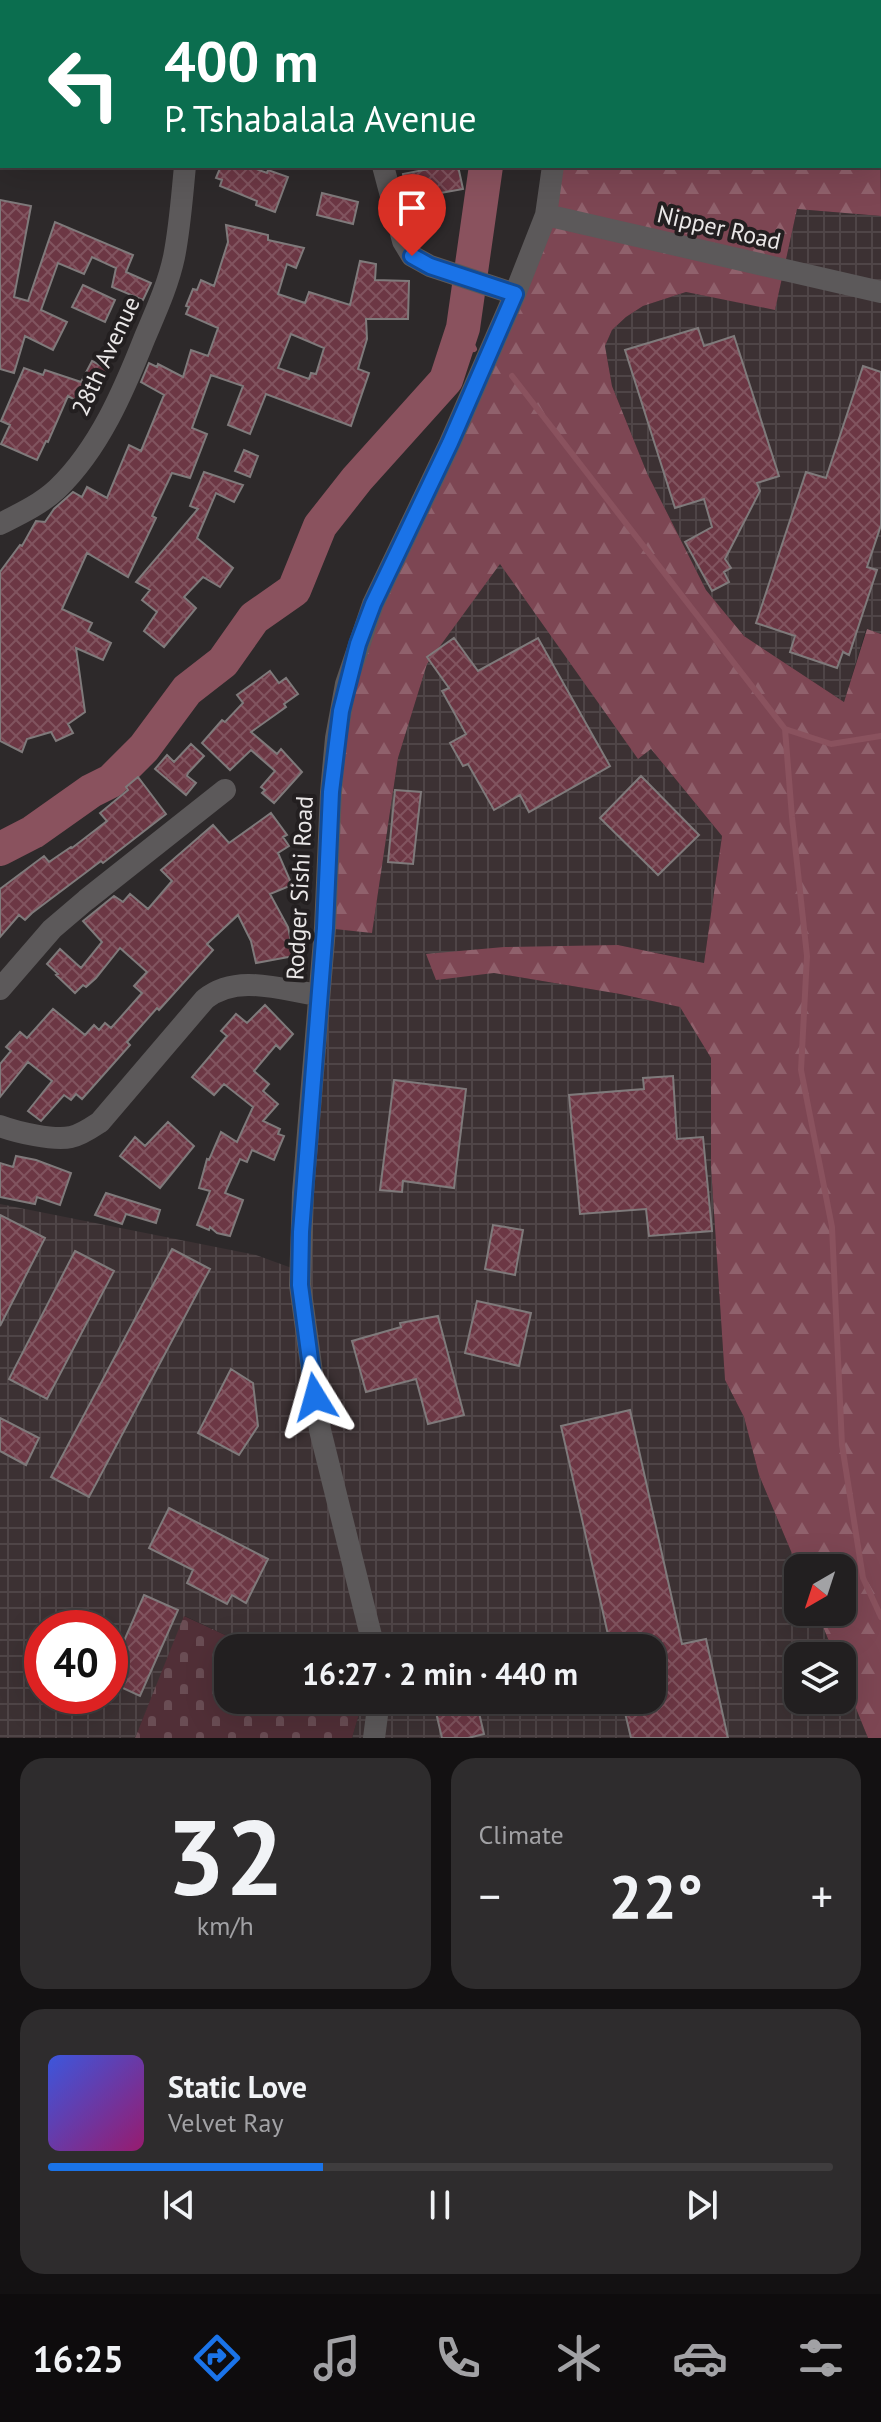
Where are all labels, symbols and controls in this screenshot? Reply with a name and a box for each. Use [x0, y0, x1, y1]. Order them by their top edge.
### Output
text: 400 m [164, 25, 319, 97]
icon: left [32, 32, 136, 136]
text: P. Tshabalala Avenue [164, 95, 477, 142]
pin [378, 174, 446, 256]
icon: arrive [390, 186, 434, 230]
street label: Nipper Road [654, 198, 784, 257]
street label: 28th Avenue [64, 291, 147, 420]
street label: Rodger Sishi Road [279, 795, 320, 981]
position arrow [273, 1355, 357, 1439]
north arrow [784, 1554, 856, 1626]
map controls [784, 1554, 856, 1714]
speed limit sign: 40 [24, 1610, 128, 1714]
button: layers [784, 1642, 856, 1714]
text: 16:27 · 2 min · 440 m [302, 1654, 578, 1693]
text: 32 [166, 1789, 284, 1924]
text: Climate [479, 1818, 564, 1851]
text: 22° [609, 1857, 703, 1935]
text: − [479, 1867, 501, 1924]
text: + [811, 1867, 833, 1924]
text: km/h [197, 1909, 254, 1942]
text: Static Love [168, 2067, 307, 2106]
text: Velvet Ray [168, 2106, 284, 2139]
icon: previous [157, 2183, 201, 2227]
icon: pause [418, 2183, 462, 2227]
icon: next [680, 2183, 724, 2227]
icon: directions [189, 2330, 245, 2386]
icon: music [309, 2330, 365, 2386]
icon: phone [430, 2330, 486, 2386]
icon: climate [551, 2330, 607, 2386]
icon: car [672, 2330, 728, 2386]
icon: filters [793, 2330, 849, 2386]
text: 16:25 [32, 2335, 124, 2382]

